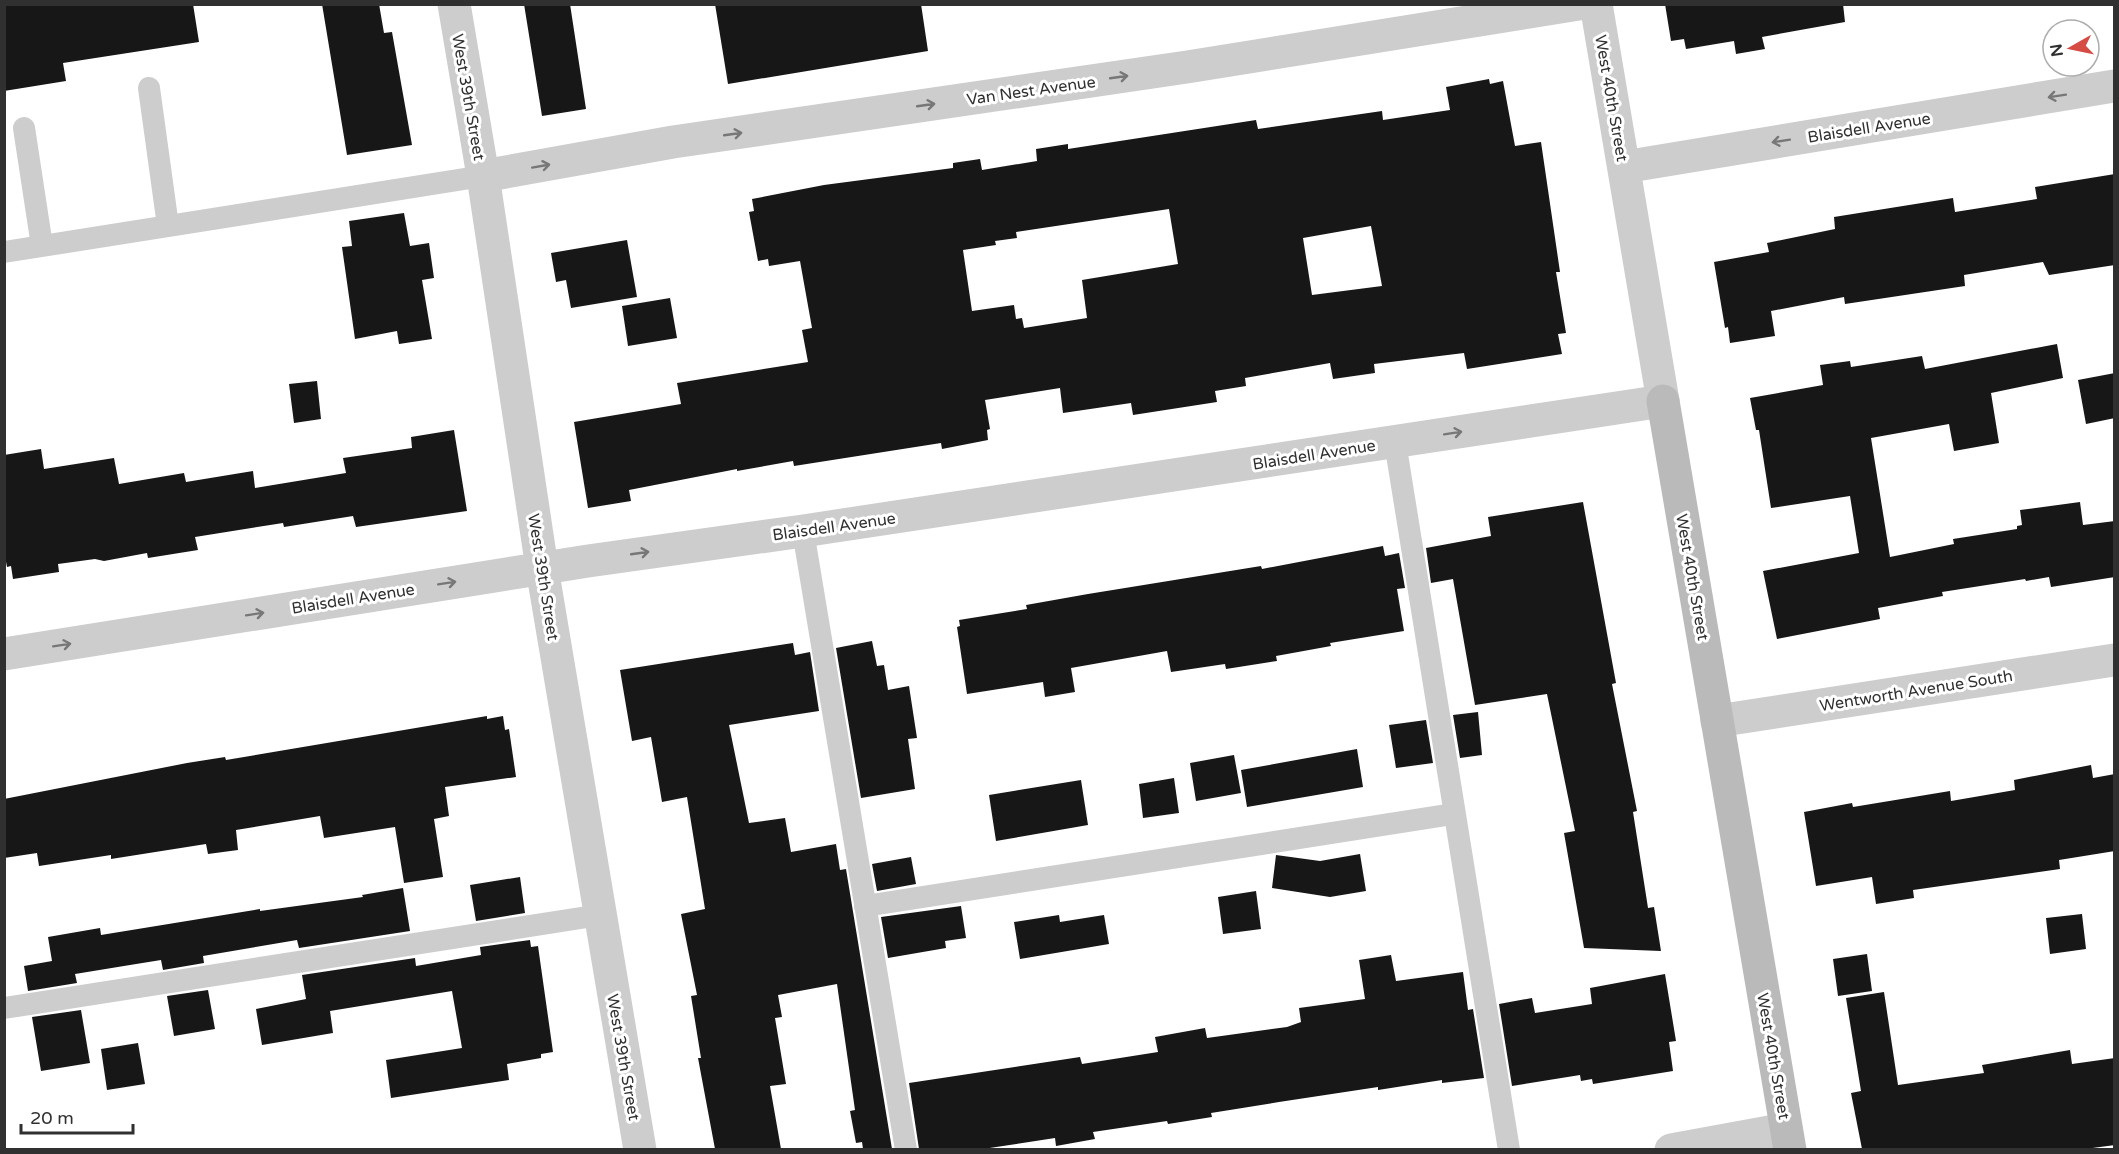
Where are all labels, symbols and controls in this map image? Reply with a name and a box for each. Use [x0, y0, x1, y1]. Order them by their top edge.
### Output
north arrow [2041, 18, 2101, 78]
street label: West 39th Street [447, 32, 489, 162]
street label: West 40th Street [1590, 33, 1632, 163]
text: N [2046, 42, 2068, 58]
one-way arrow [1108, 71, 1128, 82]
street label: Van Nest Avenue [965, 72, 1097, 110]
one-way arrow [2047, 91, 2067, 102]
one-way arrow [915, 100, 935, 111]
street label: Blaisdell Avenue [1806, 108, 1932, 148]
one-way arrow [723, 128, 742, 139]
one-way arrow [1772, 136, 1792, 147]
one-way arrow [530, 160, 550, 171]
one-way arrow [1443, 427, 1462, 438]
street label: Blaisdell Avenue [1251, 435, 1377, 475]
street label: Blaisdell Avenue [771, 508, 897, 546]
street label: West 39th Street [523, 512, 563, 642]
street label: West 40th Street [1671, 512, 1713, 642]
one-way arrow [630, 548, 649, 559]
one-way arrow [437, 577, 457, 588]
street label: Blaisdell Avenue [290, 579, 416, 619]
one-way arrow [244, 608, 264, 619]
one-way arrow [52, 639, 72, 650]
street label: Wentworth Avenue South [1818, 666, 2014, 716]
street label: West 40th Street [1752, 991, 1794, 1121]
street label: West 39th Street [602, 992, 644, 1122]
scale bar [21, 1097, 134, 1135]
text: 20 m [30, 1107, 74, 1129]

